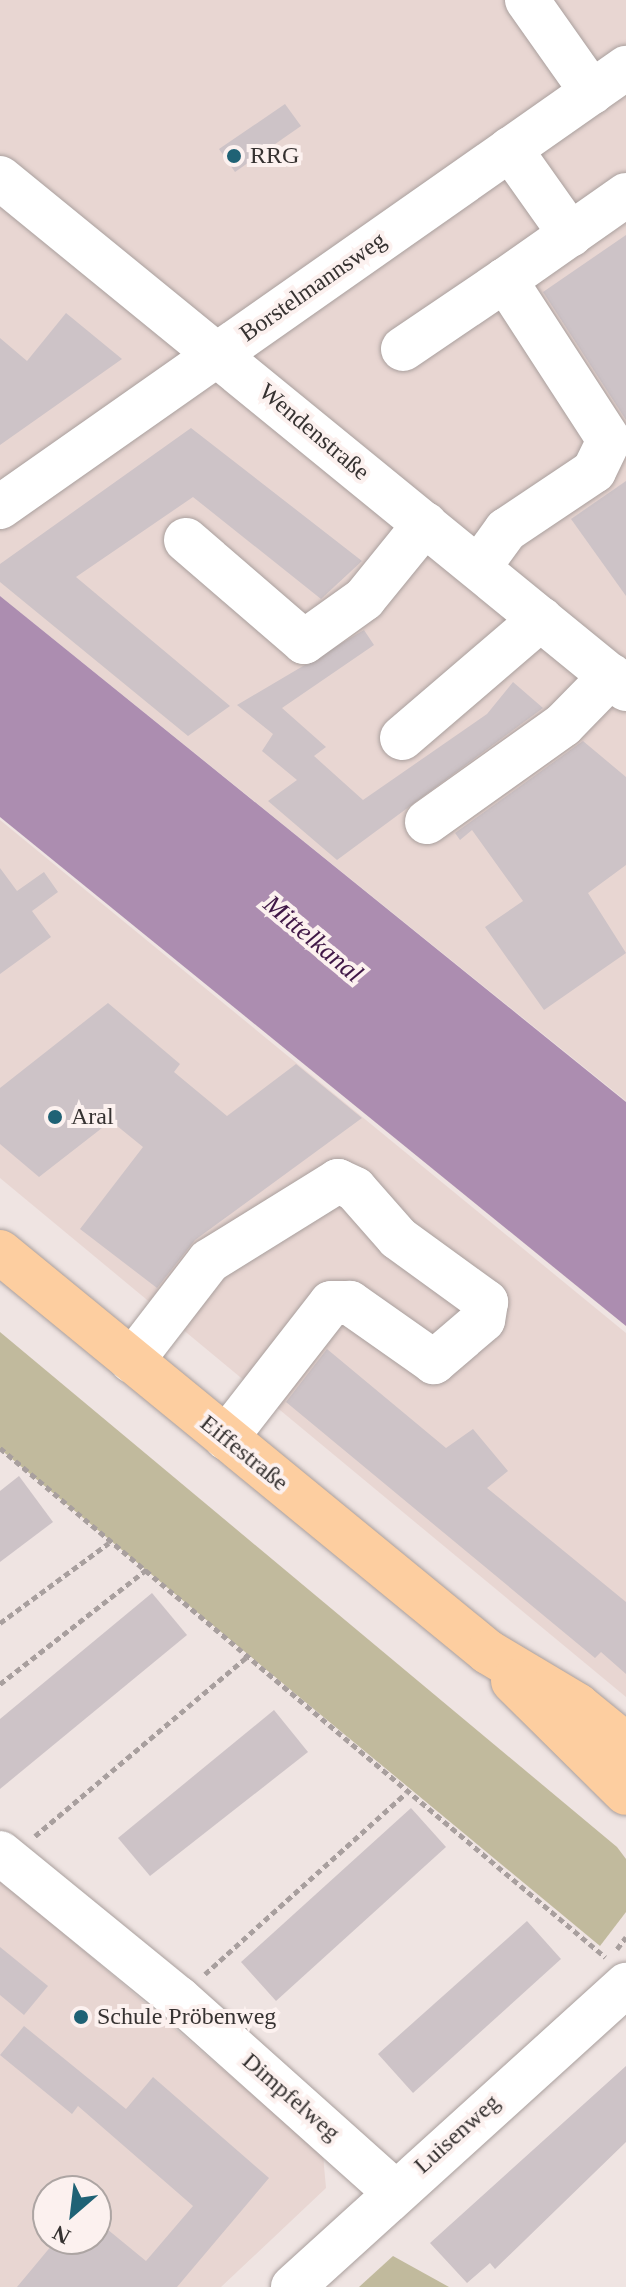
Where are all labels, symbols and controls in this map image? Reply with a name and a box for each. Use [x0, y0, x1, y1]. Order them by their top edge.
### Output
place label: RRG [250, 142, 299, 170]
marker: RRG [225, 147, 243, 165]
street label: Borstelmannsweg [234, 226, 392, 348]
street label: Wendenstraße [253, 377, 375, 487]
water label: Mittelkanal [257, 889, 369, 989]
place label: Aral [71, 1103, 114, 1131]
marker: Aral [46, 1108, 64, 1126]
street label: Eiffestraße [194, 1409, 294, 1497]
place label: Schule Pröbenweg [97, 2003, 276, 2031]
marker: Schule Pröbenweg [72, 2008, 90, 2026]
street label: Dimpfelweg [236, 2047, 346, 2147]
street label: Luisenweg [408, 2088, 506, 2180]
north arrow [32, 2175, 112, 2255]
text: N [49, 2220, 74, 2250]

